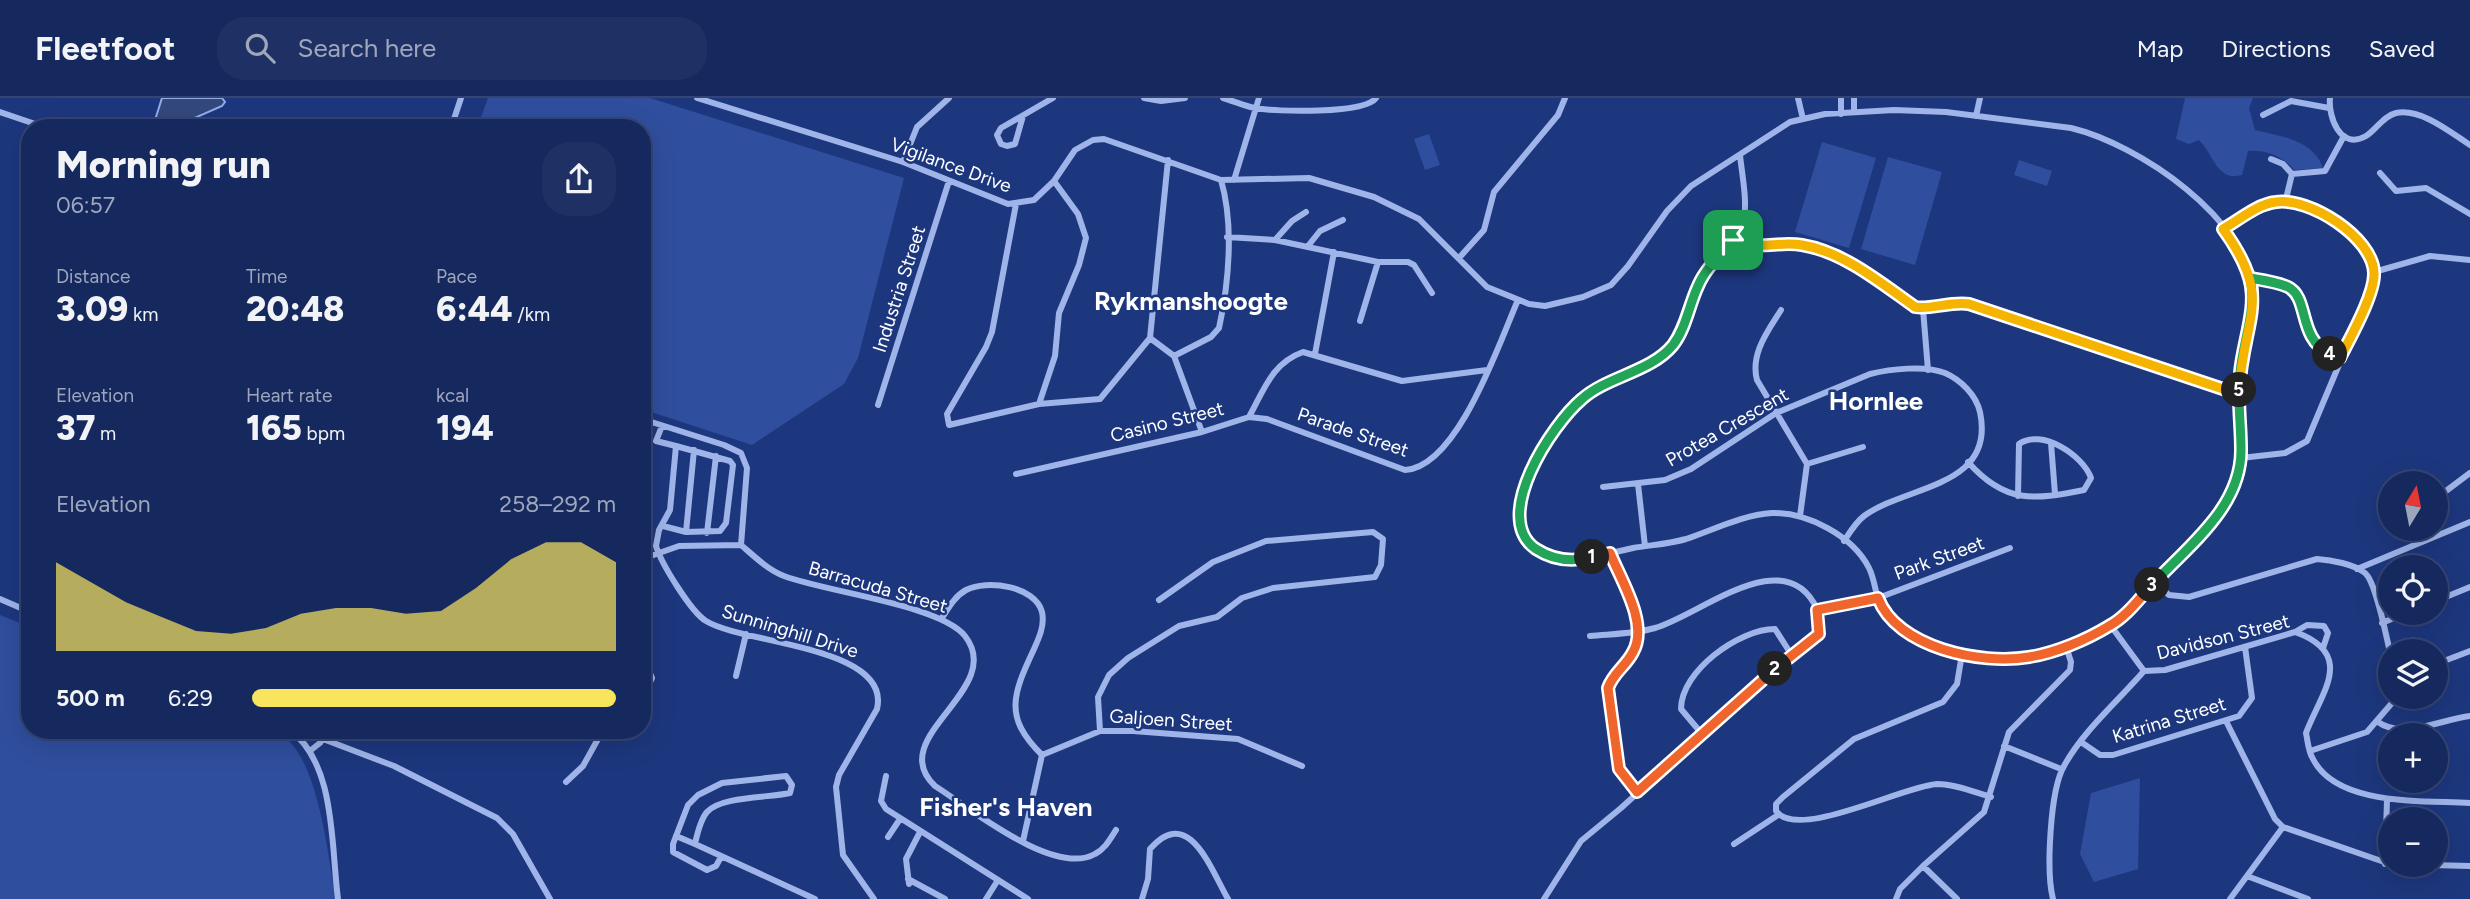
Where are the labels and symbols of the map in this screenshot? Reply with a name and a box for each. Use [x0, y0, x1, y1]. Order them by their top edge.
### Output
street label: Vigilance Drive [887, 132, 1015, 198]
pin [1703, 210, 1763, 270]
street label: Industria Street [868, 223, 930, 355]
district label: Rykmanshoogte [1094, 285, 1288, 317]
pin: 4 [2312, 336, 2348, 372]
pin: 5 [2222, 372, 2256, 408]
street label: Protea Crescent [1661, 383, 1793, 471]
district label: Hornlee [1829, 385, 1923, 417]
street label: Casino Street [1108, 397, 1226, 447]
street label: Parade Street [1294, 402, 1412, 462]
north arrow [2378, 471, 2448, 541]
street label: Park Street [1891, 531, 1987, 585]
pin: 1 [1574, 540, 1610, 574]
street label: Barracuda Street [806, 556, 950, 618]
pin: 3 [2134, 568, 2170, 602]
street label: Sunninghill Drive [719, 599, 861, 663]
street label: Davidson Street [2154, 609, 2292, 665]
pin: 2 [1758, 652, 1792, 686]
street label: Katrina Street [2110, 692, 2228, 748]
street label: Galjoen Street [1109, 704, 1233, 736]
district label: Fisher's Haven [919, 791, 1093, 823]

